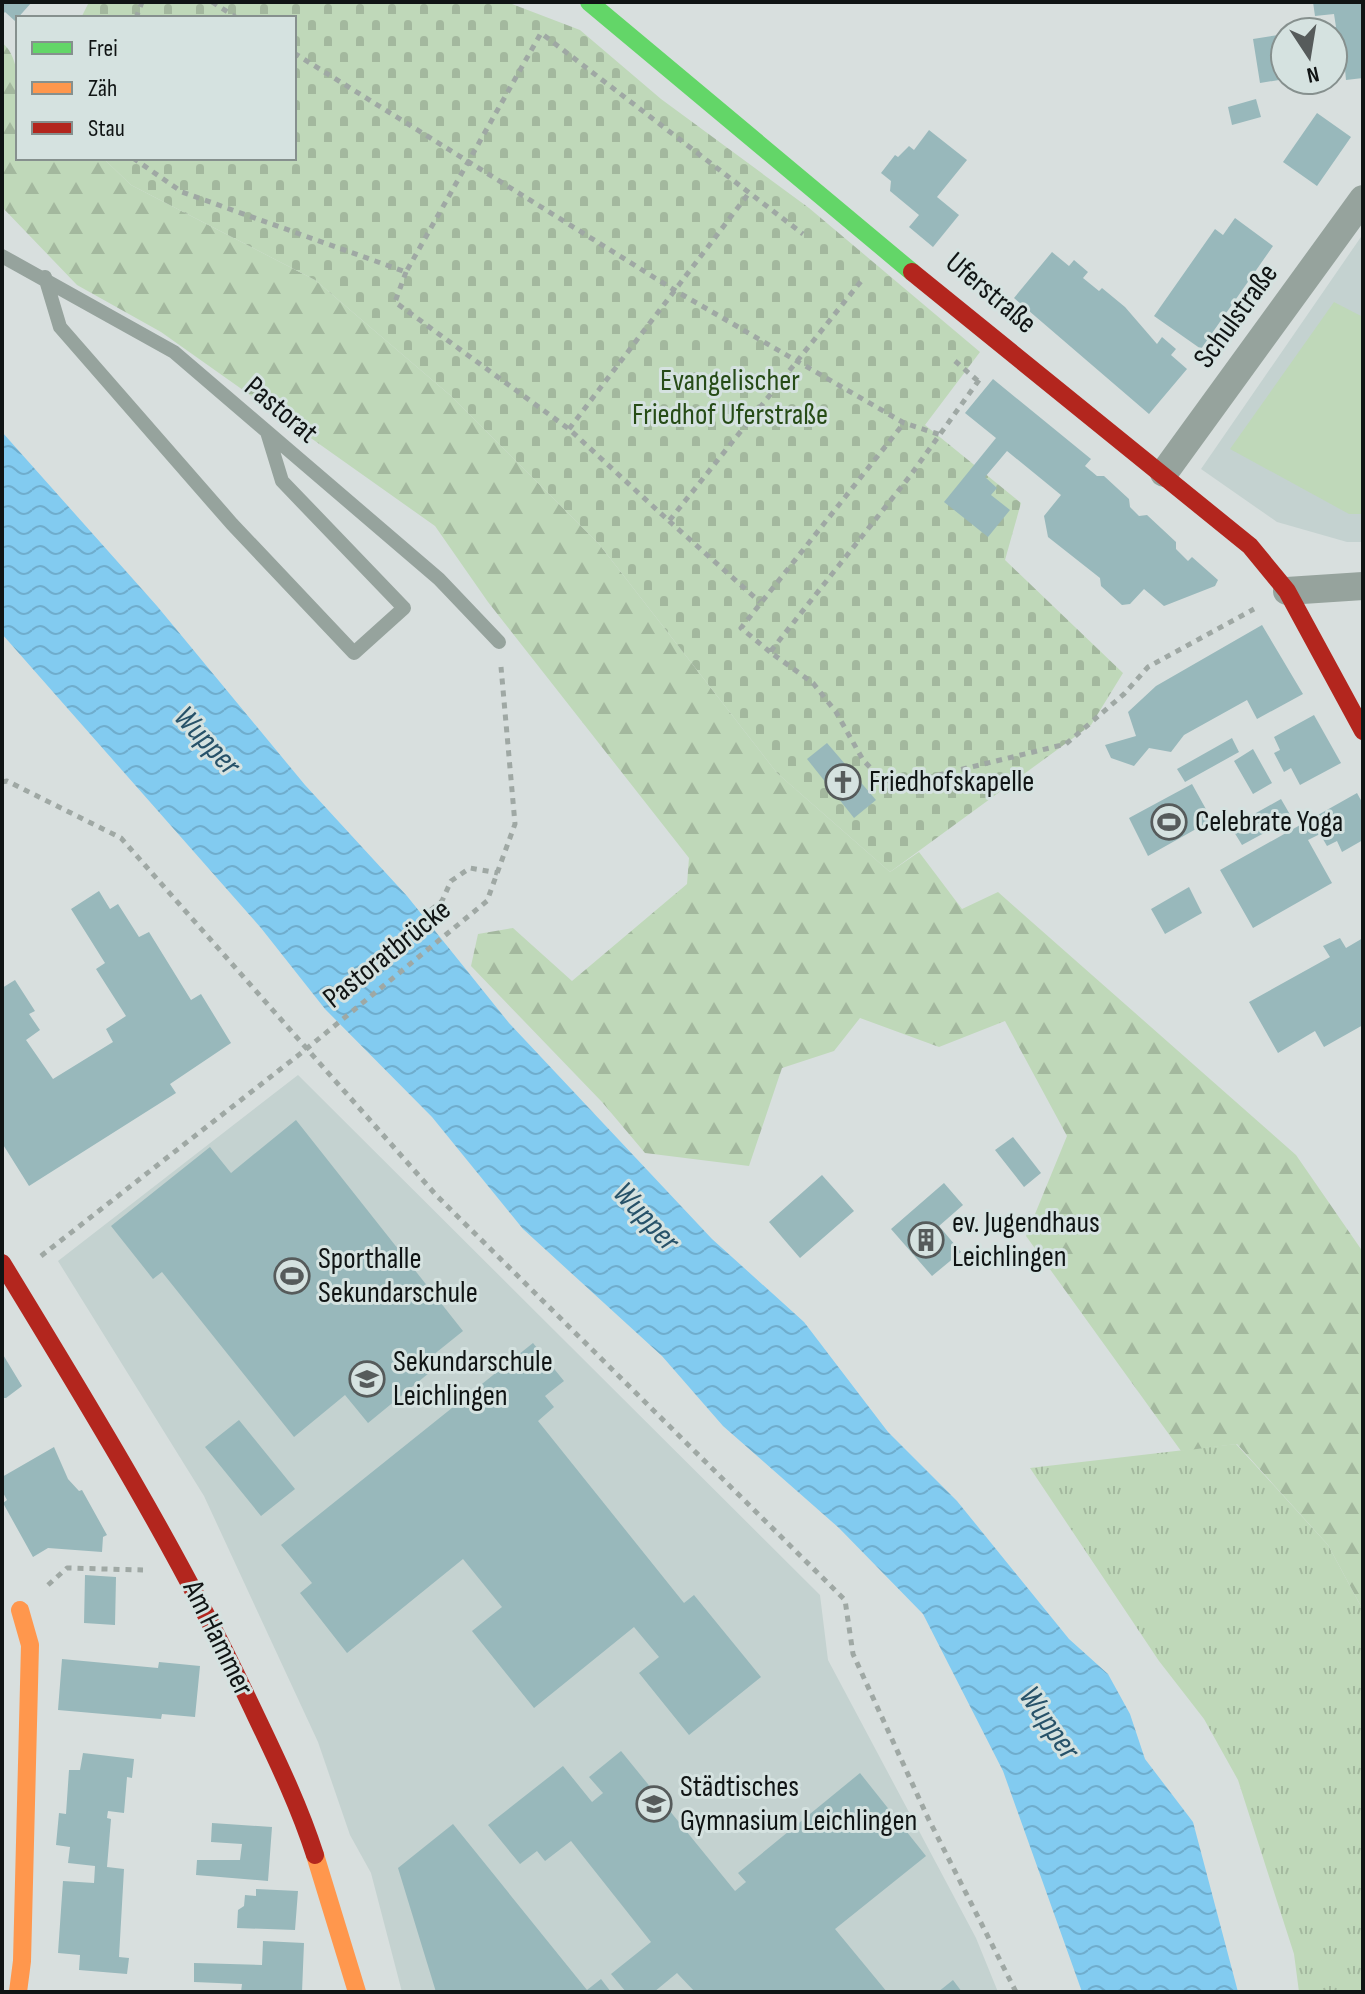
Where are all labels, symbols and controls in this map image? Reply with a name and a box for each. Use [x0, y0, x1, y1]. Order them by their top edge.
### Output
legend [16, 16, 296, 160]
north arrow [1269, 16, 1349, 96]
text: Frei [88, 34, 118, 63]
text: N [1304, 60, 1321, 89]
text: Zäh [88, 74, 117, 103]
text: Stau [88, 114, 125, 143]
street label: Uferstraße [938, 245, 1044, 341]
street label: Schulstraße [1186, 257, 1286, 375]
park label: Evangelischer Friedhof Uferstraße [632, 363, 828, 433]
street label: Pastorat [237, 369, 325, 451]
water label: Wupper [165, 698, 249, 784]
church icon: Friedhofskapelle [824, 763, 862, 801]
place label: Friedhofskapelle [869, 764, 1034, 800]
sports icon: Celebrate Yoga [1150, 803, 1188, 841]
place label: Celebrate Yoga [1195, 804, 1343, 840]
street label: Pastoratbrücke [316, 892, 458, 1016]
water label: Wupper [604, 1174, 688, 1260]
place label: ev. Jugendhaus Leichlingen [952, 1205, 1100, 1275]
building icon: ev. Jugendhaus Leichlingen [907, 1221, 945, 1259]
place label: Sporthalle Sekundarschule [318, 1241, 478, 1311]
sports icon: Sporthalle Sekundarschule [273, 1257, 311, 1295]
place label: Sekundarschule Leichlingen [393, 1344, 553, 1414]
school or university icon: Sekundarschule Leichlingen [348, 1360, 386, 1398]
street label: Am Hammer [174, 1574, 261, 1702]
water label: Wupper [1010, 1679, 1089, 1768]
place label: Städtisches Gymnasium Leichlingen [680, 1769, 917, 1839]
school or university icon: Städtisches Gymnasium Leichlingen [635, 1785, 673, 1823]

